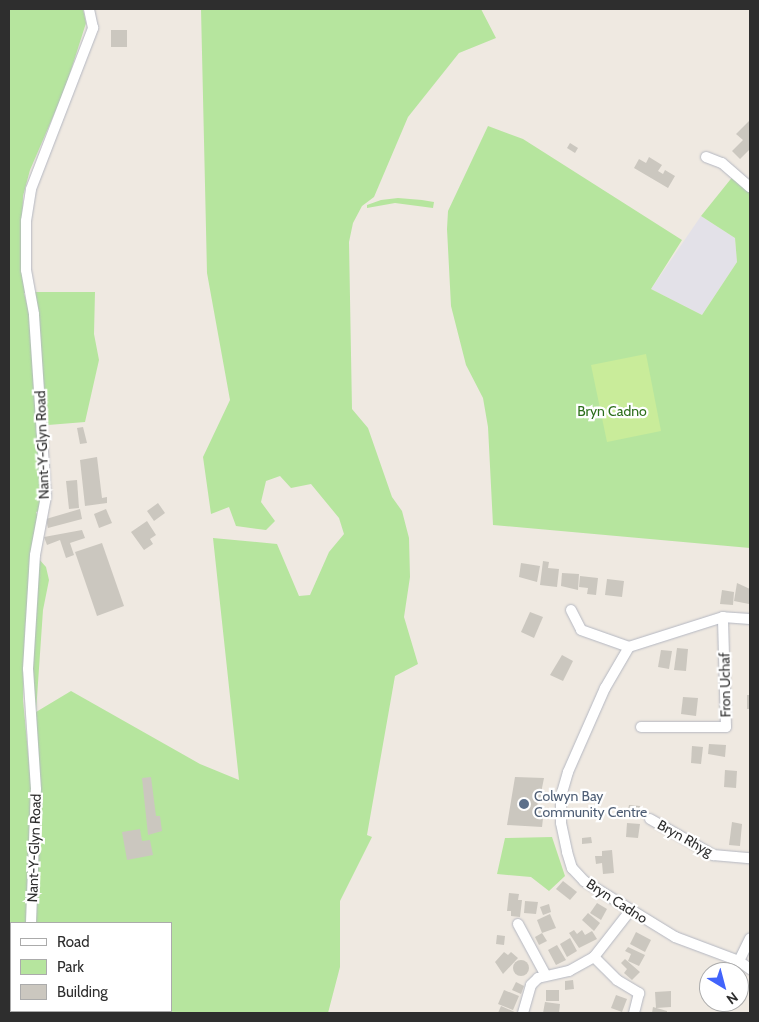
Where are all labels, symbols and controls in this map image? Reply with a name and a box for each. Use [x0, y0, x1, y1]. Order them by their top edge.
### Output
street label: Nant-Y-Glyn Road [32, 390, 52, 500]
park label: Bryn Cadno [577, 403, 647, 419]
street label: Fron Uchaf [716, 652, 734, 718]
place label: Colwyn Bay Community Centre [534, 788, 647, 820]
street label: Nant-Y-Glyn Road [24, 793, 44, 903]
marker: Colwyn Bay Community Centre [518, 798, 530, 810]
street label: Bryn Rhyg [654, 816, 716, 860]
street label: Bryn Cadno [583, 875, 651, 927]
legend [10, 922, 172, 1012]
text: Road [57, 933, 90, 951]
text: Park [57, 958, 84, 976]
north arrow [699, 962, 749, 1012]
text: Building [57, 983, 108, 1001]
text: N [723, 988, 742, 1008]

